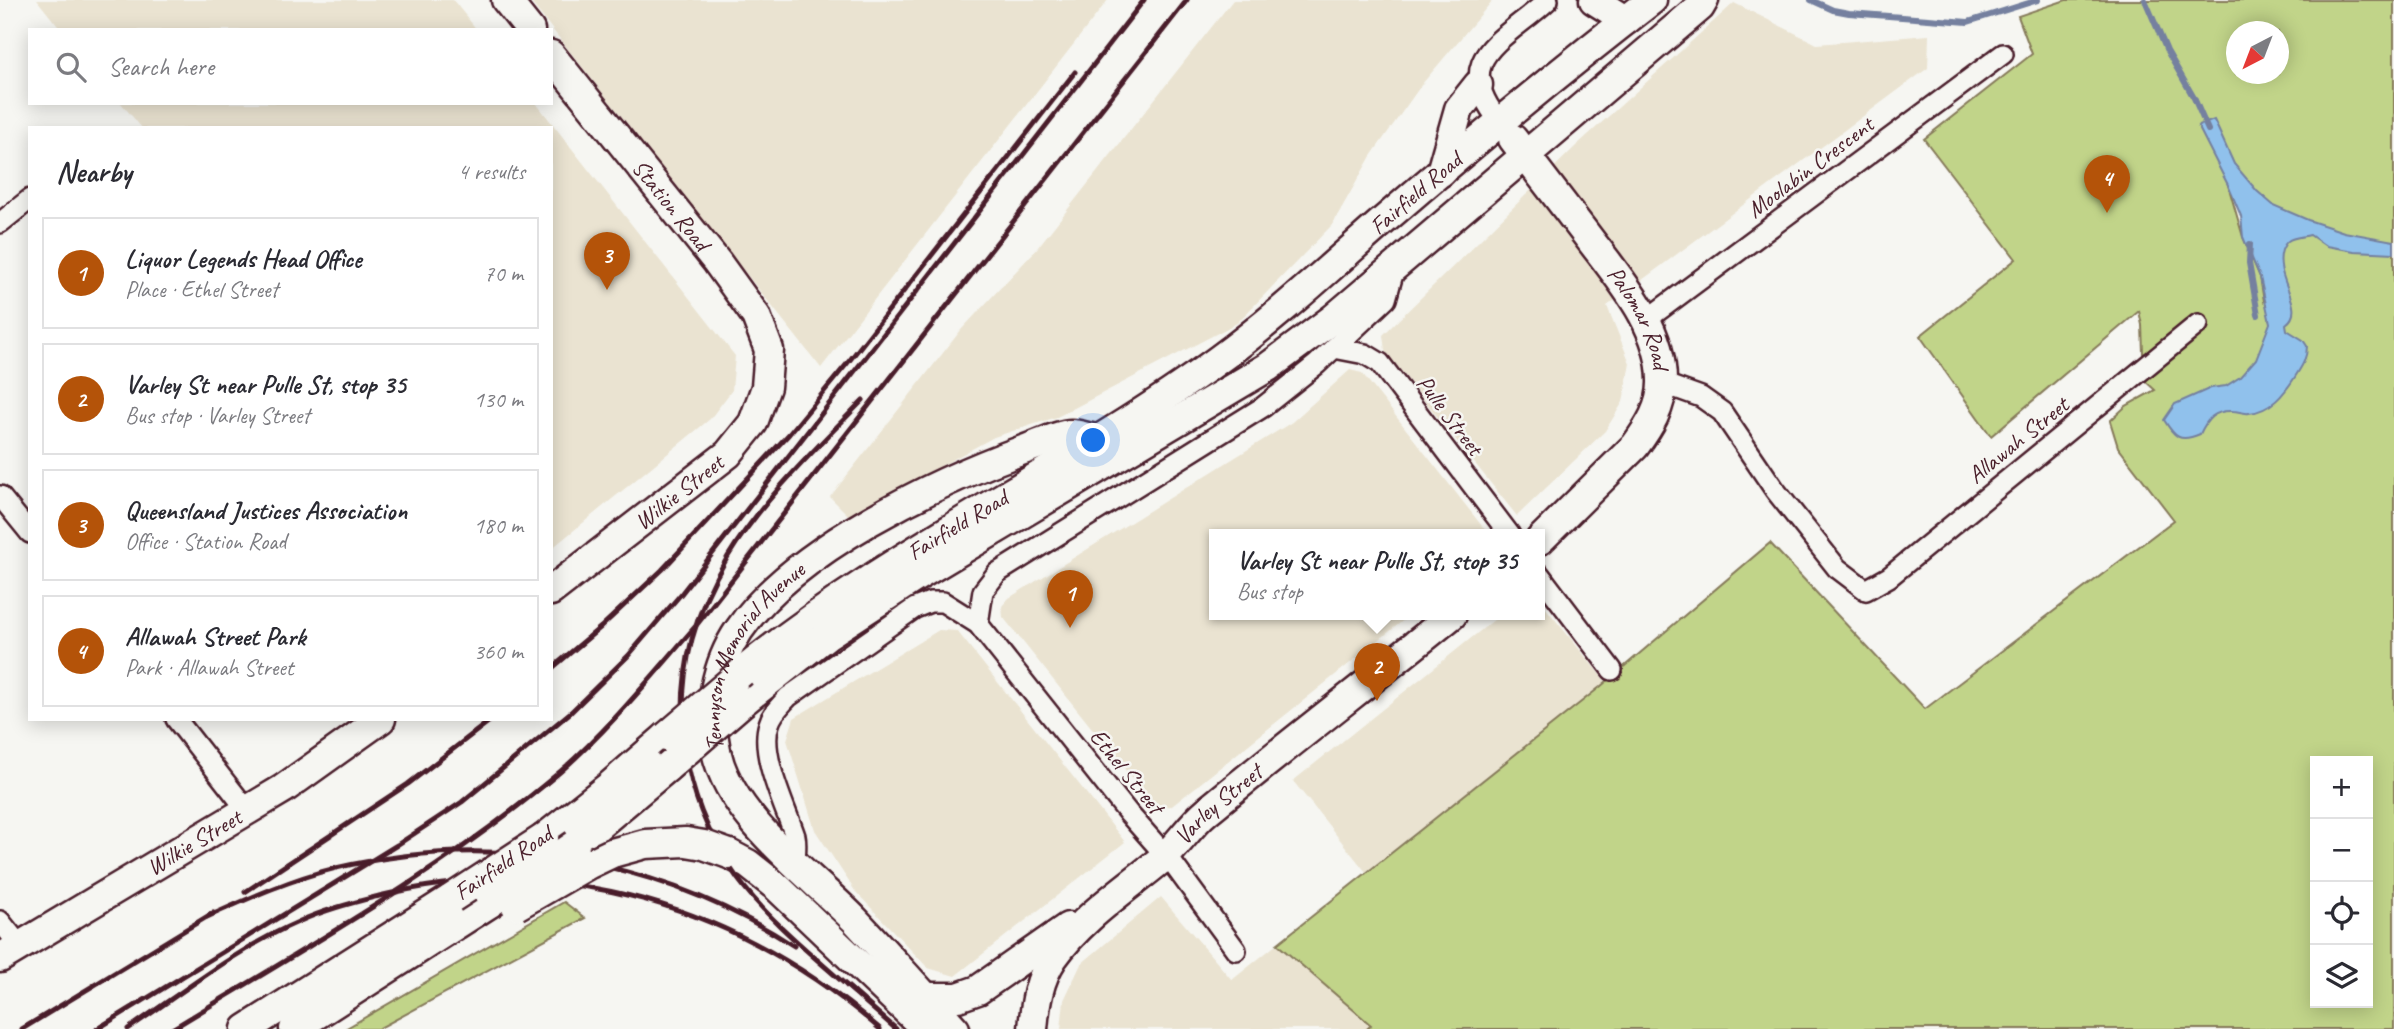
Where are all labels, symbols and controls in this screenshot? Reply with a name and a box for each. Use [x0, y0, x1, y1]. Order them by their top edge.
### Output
north arrow [2226, 21, 2289, 84]
search box [28, 28, 553, 105]
icon: search [52, 48, 90, 86]
text: Search here [108, 50, 214, 83]
street label: Moolabin Crescent [1741, 108, 1881, 224]
street label: Fairfield Road [1363, 143, 1470, 241]
text: Nearby [56, 153, 132, 191]
street label: Station Road [626, 153, 719, 259]
pin: 4 [2084, 155, 2130, 213]
text: 4 results [458, 157, 525, 186]
pin: 3 [584, 232, 630, 290]
text: Liquor Legends Head Office [125, 242, 362, 275]
text: 1 [76, 259, 86, 288]
text: 70 m [484, 259, 523, 288]
street label: Palomar Road [1601, 260, 1677, 375]
text: Place · Ethel Street [125, 275, 278, 304]
text: Varley St near Pulle St, stop 35 [125, 368, 406, 401]
street label: Pulle Street [1410, 369, 1491, 463]
text: 2 [76, 385, 86, 414]
text: 130 m [474, 385, 523, 414]
street label: Allawah Street [1961, 389, 2076, 490]
text: Bus stop · Varley Street [125, 401, 310, 430]
your location [1076, 423, 1110, 457]
street label: Wilkie Street [628, 447, 731, 536]
street label: Fairfield Road [901, 481, 1016, 567]
text: Queensland Justices Association [125, 494, 407, 527]
text: 3 [76, 511, 86, 540]
text: 180 m [474, 511, 523, 540]
text: Office · Station Road [125, 527, 286, 556]
popup [1209, 529, 1545, 620]
text: Varley St near Pulle St, stop 35 [1237, 544, 1517, 577]
street label: Tennyson Memorial Avenue [697, 554, 812, 753]
pin: 1 [1047, 570, 1093, 628]
text: Bus stop [1237, 577, 1303, 606]
text: Allawah Street Park [125, 620, 306, 653]
text: 4 [76, 637, 86, 666]
text: 360 m [474, 637, 523, 666]
pin: 2 [1354, 643, 1400, 701]
text: Park · Allawah Street [125, 653, 293, 682]
street label: Ethel Street [1083, 722, 1173, 822]
street label: Varley Street [1168, 755, 1271, 851]
map controls [2310, 756, 2373, 1008]
button: + [2310, 756, 2373, 819]
street label: Wilkie Street [141, 801, 249, 882]
street label: Fairfield Road [448, 817, 561, 907]
button: − [2310, 819, 2373, 882]
button: locate [2310, 882, 2373, 945]
button: layers [2310, 945, 2373, 1008]

